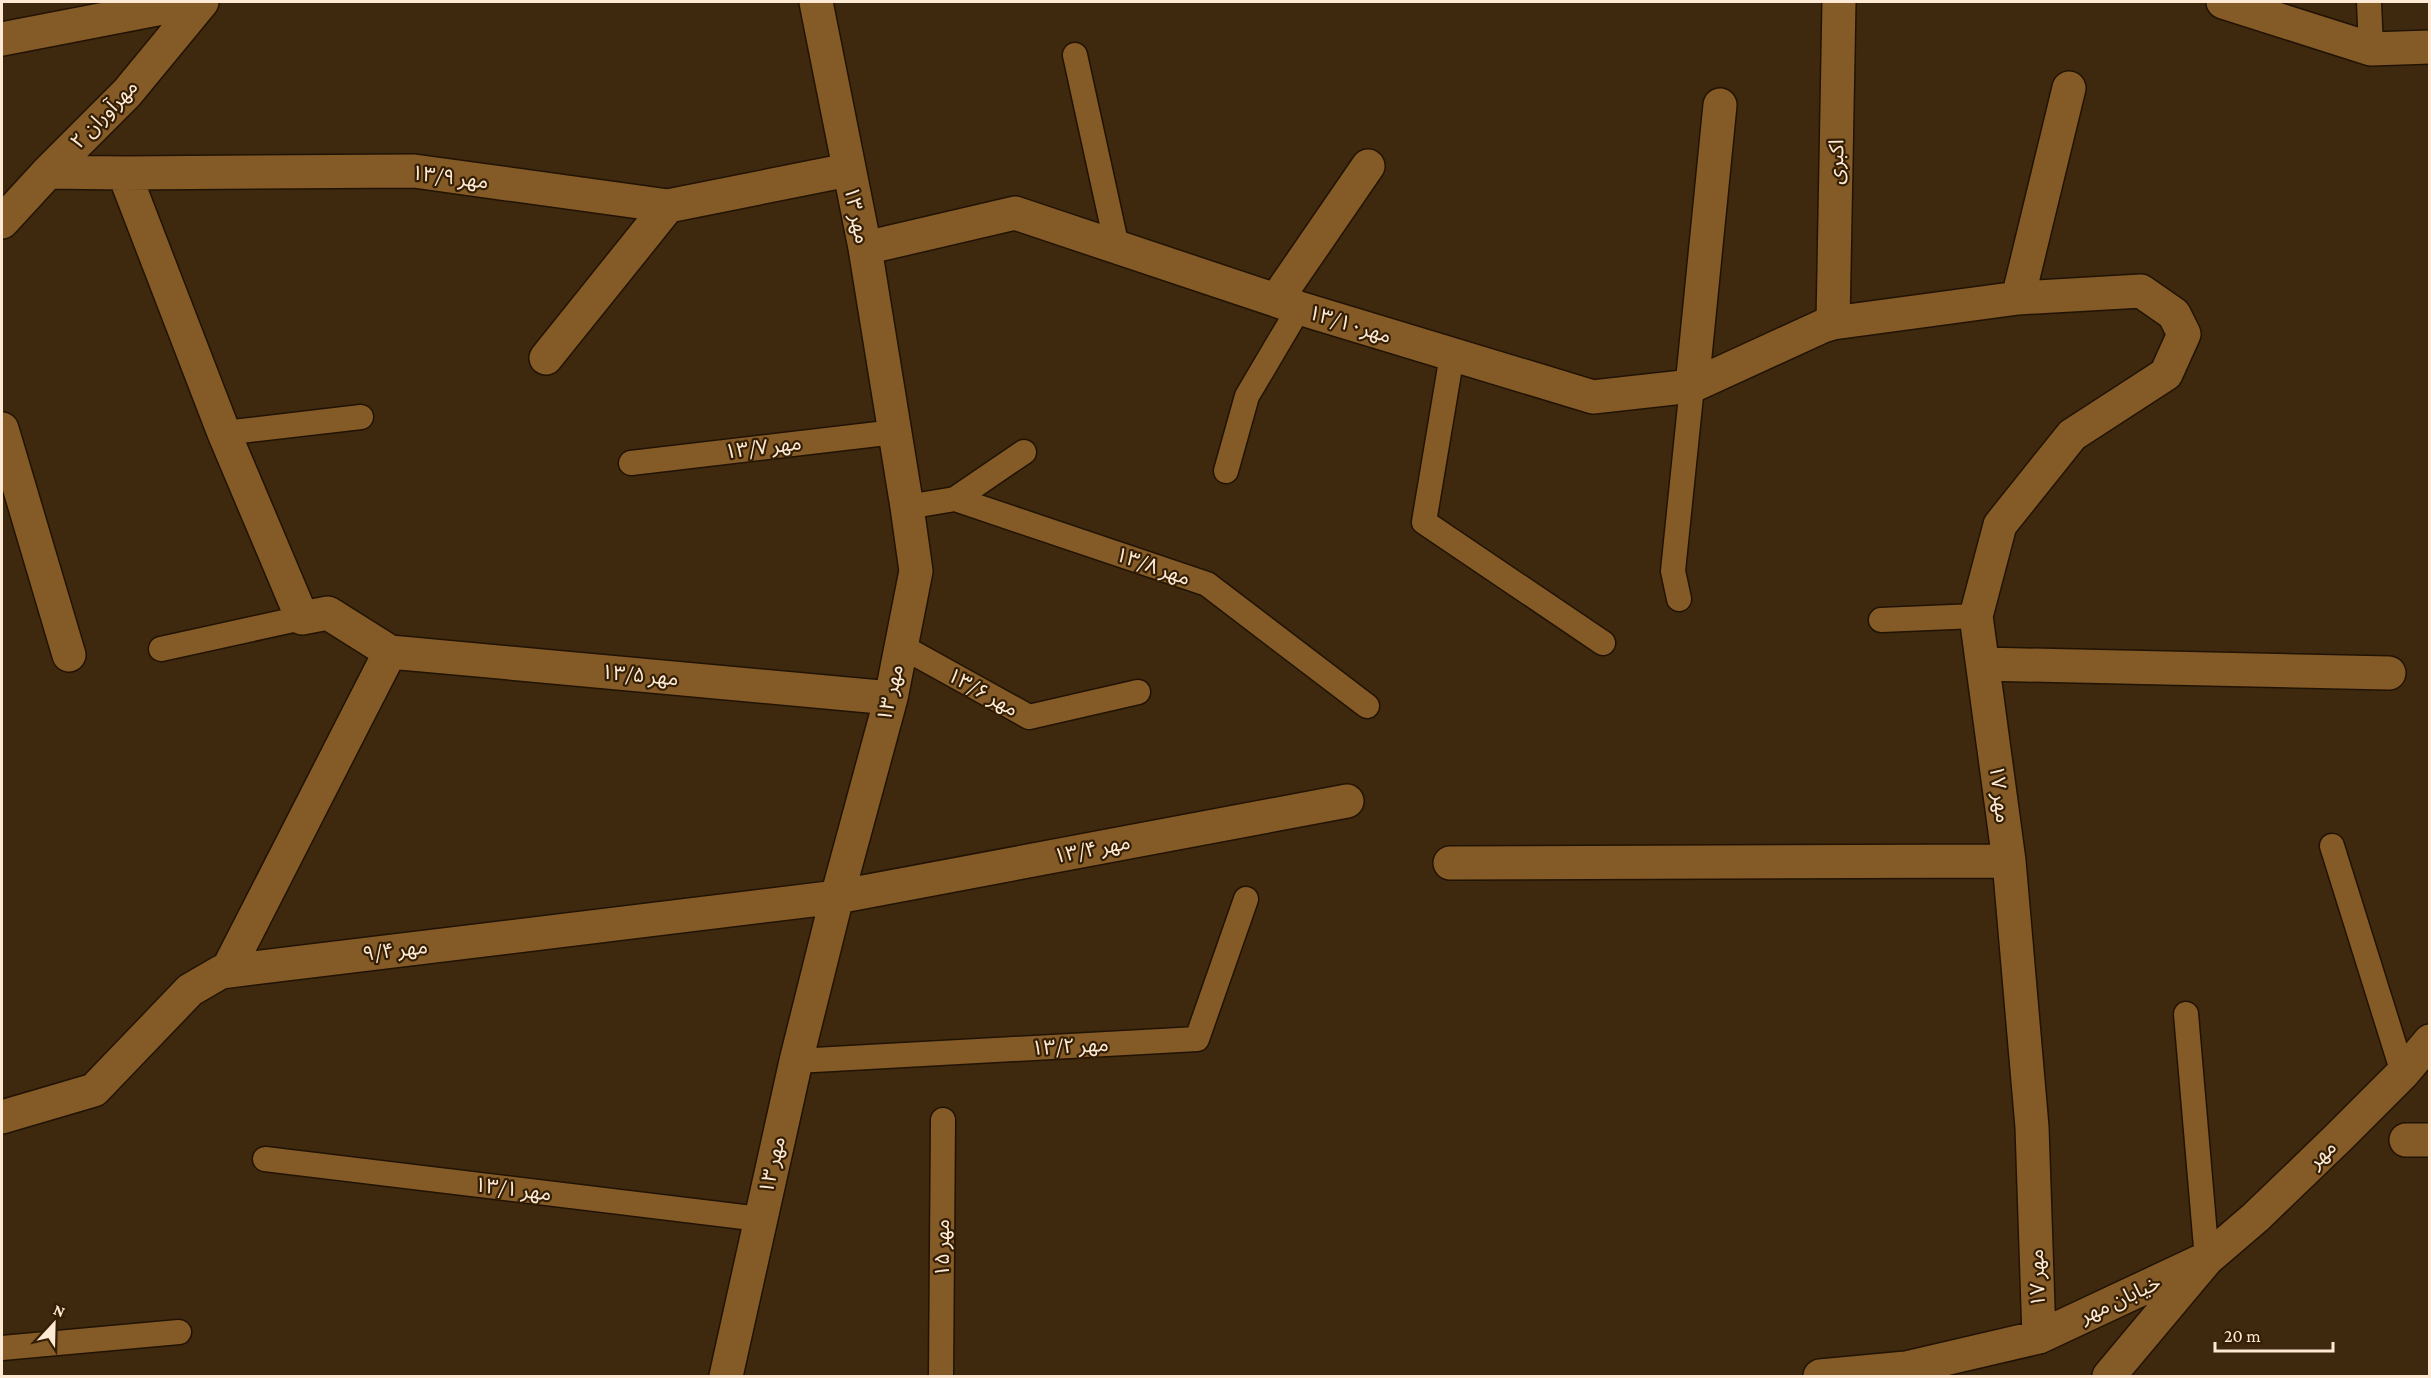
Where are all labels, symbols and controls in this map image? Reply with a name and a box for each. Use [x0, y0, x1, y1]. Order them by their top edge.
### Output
street label: مهرآوران ۲ [65, 75, 143, 153]
street label: اکبری [1824, 139, 1848, 185]
street label: مهر ۱۳/۹ [410, 160, 490, 194]
street label: مهر ۱۳ [839, 184, 875, 246]
street label: مهر۱۳/۱۰ [1306, 300, 1394, 348]
street label: مهر ۱۳/۷ [723, 430, 803, 464]
street label: مهر ۱۳/۸ [1112, 542, 1194, 590]
street label: مهر ۱۳/۵ [600, 660, 680, 690]
street label: مهر ۱۳ [872, 662, 908, 724]
street label: مهر ۱۳/۶ [943, 663, 1023, 721]
street label: مهر ۱۷ [1985, 764, 2015, 824]
street label: مهر ۱۳/۴ [1052, 830, 1132, 868]
street label: مهر ۹/۴ [361, 934, 429, 966]
street label: مهر ۱۳/۲ [1031, 1032, 1109, 1060]
street label: مهر ۱۳ [754, 1134, 790, 1196]
street label: مهر [2302, 1135, 2341, 1174]
street label: مهر ۱۳/۱ [473, 1172, 553, 1206]
street label: مهر ۱۵ [930, 1219, 954, 1277]
street label: مهر ۱۷ [2024, 1249, 2050, 1307]
street label: خیابان مهر [2075, 1270, 2164, 1329]
north arrow [24, 1294, 84, 1354]
text: N [51, 1301, 68, 1321]
scale bar [2215, 1315, 2334, 1353]
text: 20 m [2224, 1326, 2261, 1346]

